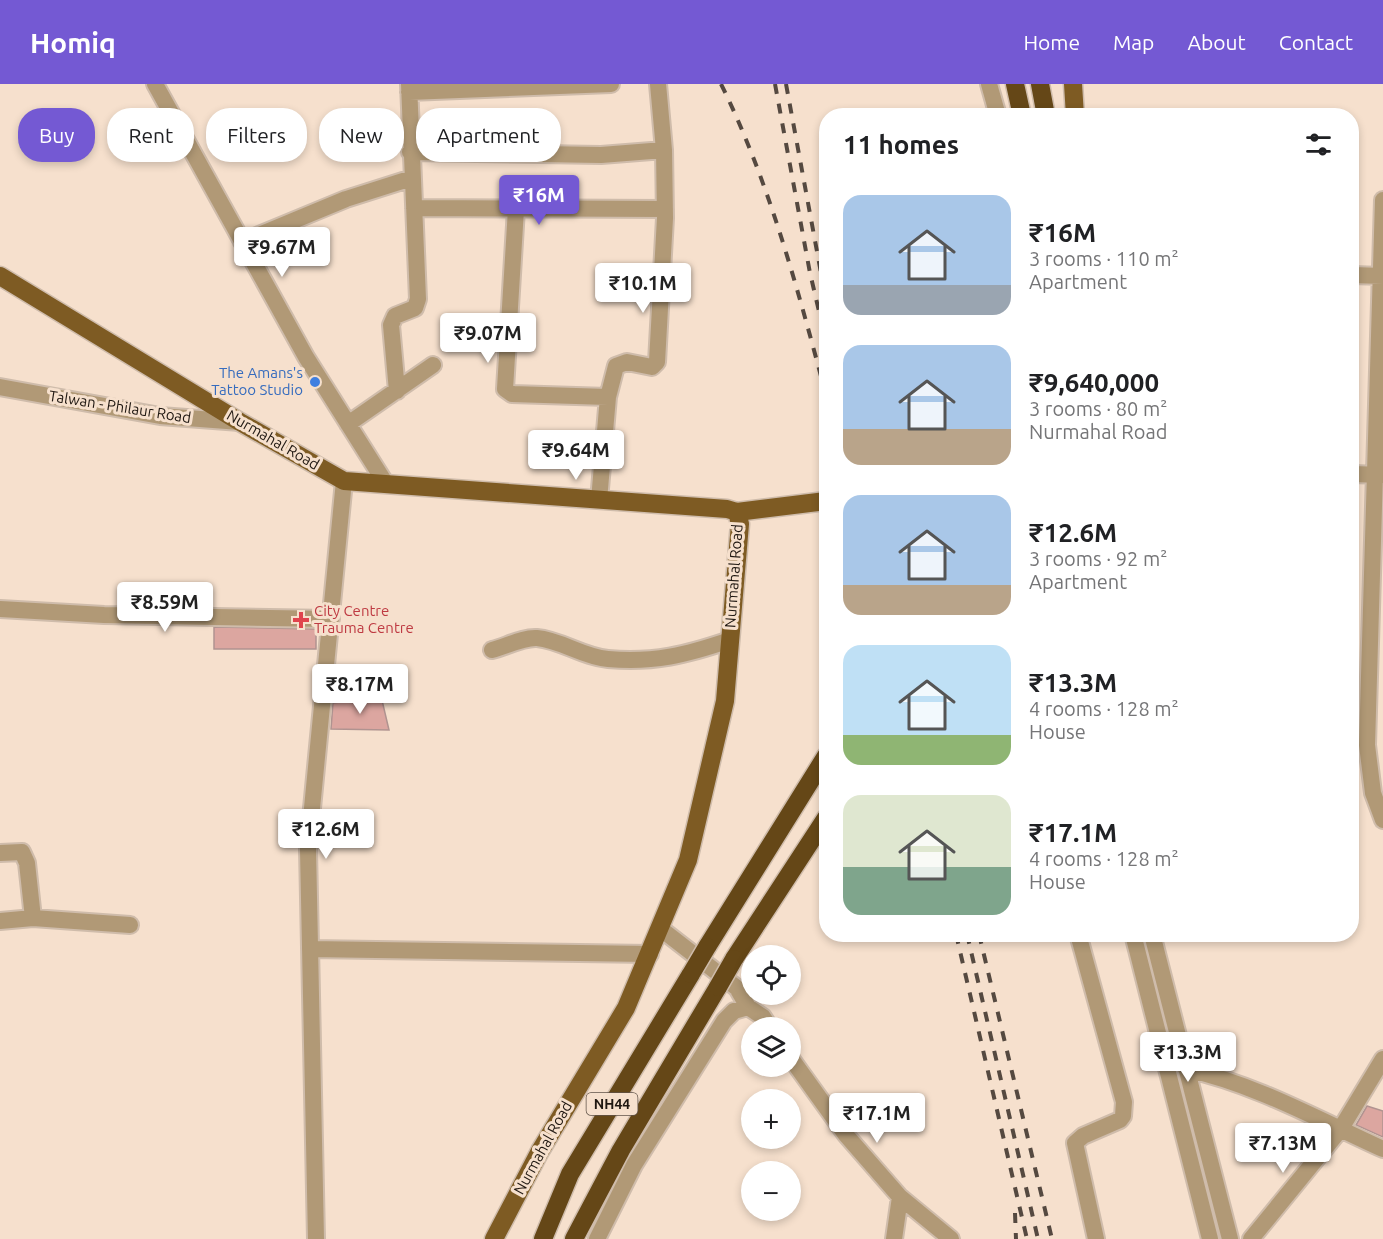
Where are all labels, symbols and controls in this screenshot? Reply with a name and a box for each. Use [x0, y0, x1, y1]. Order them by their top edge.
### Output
text: Homiq [30, 27, 116, 58]
text: Home [1023, 30, 1080, 54]
text: Map [1113, 30, 1154, 54]
text: About [1187, 30, 1246, 54]
text: Contact [1279, 30, 1353, 54]
chip: Buy [18, 108, 95, 162]
chip: Rent [107, 108, 194, 162]
chip: Filters [206, 108, 307, 162]
chip: New [319, 108, 404, 162]
chip: Apartment [416, 108, 561, 162]
icon: filters [1302, 128, 1335, 161]
text: 11 homes [843, 130, 959, 159]
pin: ₹16M [503, 175, 575, 226]
text: ₹16M [513, 183, 565, 206]
text: ₹16M [1029, 218, 1096, 247]
icon: home [891, 219, 963, 291]
pin: ₹9.67M [233, 227, 331, 278]
text: ₹9.67M [248, 235, 316, 258]
text: 3 rooms · 110 m² [1029, 247, 1179, 270]
pin: ₹10.1M [594, 263, 692, 314]
text: Apartment [1029, 270, 1127, 293]
text: ₹10.1M [609, 271, 677, 294]
pin: ₹9.07M [439, 313, 537, 364]
text: ₹9.07M [454, 321, 522, 344]
place label: The Amans's Tattoo Studio [211, 364, 303, 398]
text: ₹9,640,000 [1029, 368, 1159, 397]
icon: home [891, 369, 963, 441]
marker: The Amans's Tattoo Studio [308, 375, 322, 389]
street label: Talwan - Philaur Road [48, 387, 192, 426]
text: 3 rooms · 80 m² [1029, 397, 1167, 420]
street label: Nurmahal Road [224, 406, 322, 473]
text: Nurmahal Road [1029, 420, 1167, 443]
pin: ₹9.64M [527, 430, 625, 481]
text: ₹9.64M [542, 438, 610, 461]
text: ₹12.6M [1029, 518, 1117, 547]
icon: home [891, 519, 963, 591]
street label: Nurmahal Road [721, 524, 746, 628]
text: 3 rooms · 92 m² [1029, 547, 1167, 570]
text: Apartment [1029, 570, 1127, 593]
pin: ₹8.59M [116, 582, 214, 633]
text: ₹8.59M [131, 590, 199, 613]
place label: City Centre Trauma Centre [314, 602, 414, 636]
marker: City Centre Trauma Centre [292, 611, 310, 629]
pin: ₹8.17M [311, 664, 409, 715]
text: ₹13.3M [1029, 668, 1117, 697]
icon: home [891, 669, 963, 741]
text: ₹8.17M [326, 672, 394, 695]
text: 4 rooms · 128 m² [1029, 697, 1179, 720]
text: House [1029, 720, 1086, 743]
pin: ₹12.6M [277, 809, 375, 860]
text: ₹12.6M [292, 817, 360, 840]
text: ₹17.1M [1029, 818, 1117, 847]
icon: home [891, 819, 963, 891]
text: 4 rooms · 128 m² [1029, 847, 1179, 870]
text: House [1029, 870, 1086, 893]
map controls [741, 945, 801, 1221]
button: locate [741, 945, 801, 1005]
button: layers [741, 1017, 801, 1077]
pin: ₹13.3M [1139, 1032, 1237, 1083]
text: ₹13.3M [1154, 1040, 1222, 1063]
button: + [741, 1089, 801, 1149]
road number: NH44 [586, 1093, 638, 1115]
pin: ₹17.1M [828, 1093, 926, 1144]
street label: Nurmahal Road [510, 1098, 575, 1197]
text: ₹17.1M [843, 1101, 911, 1124]
pin: ₹7.13M [1234, 1123, 1332, 1174]
text: ₹7.13M [1249, 1131, 1317, 1154]
button: − [741, 1161, 801, 1221]

